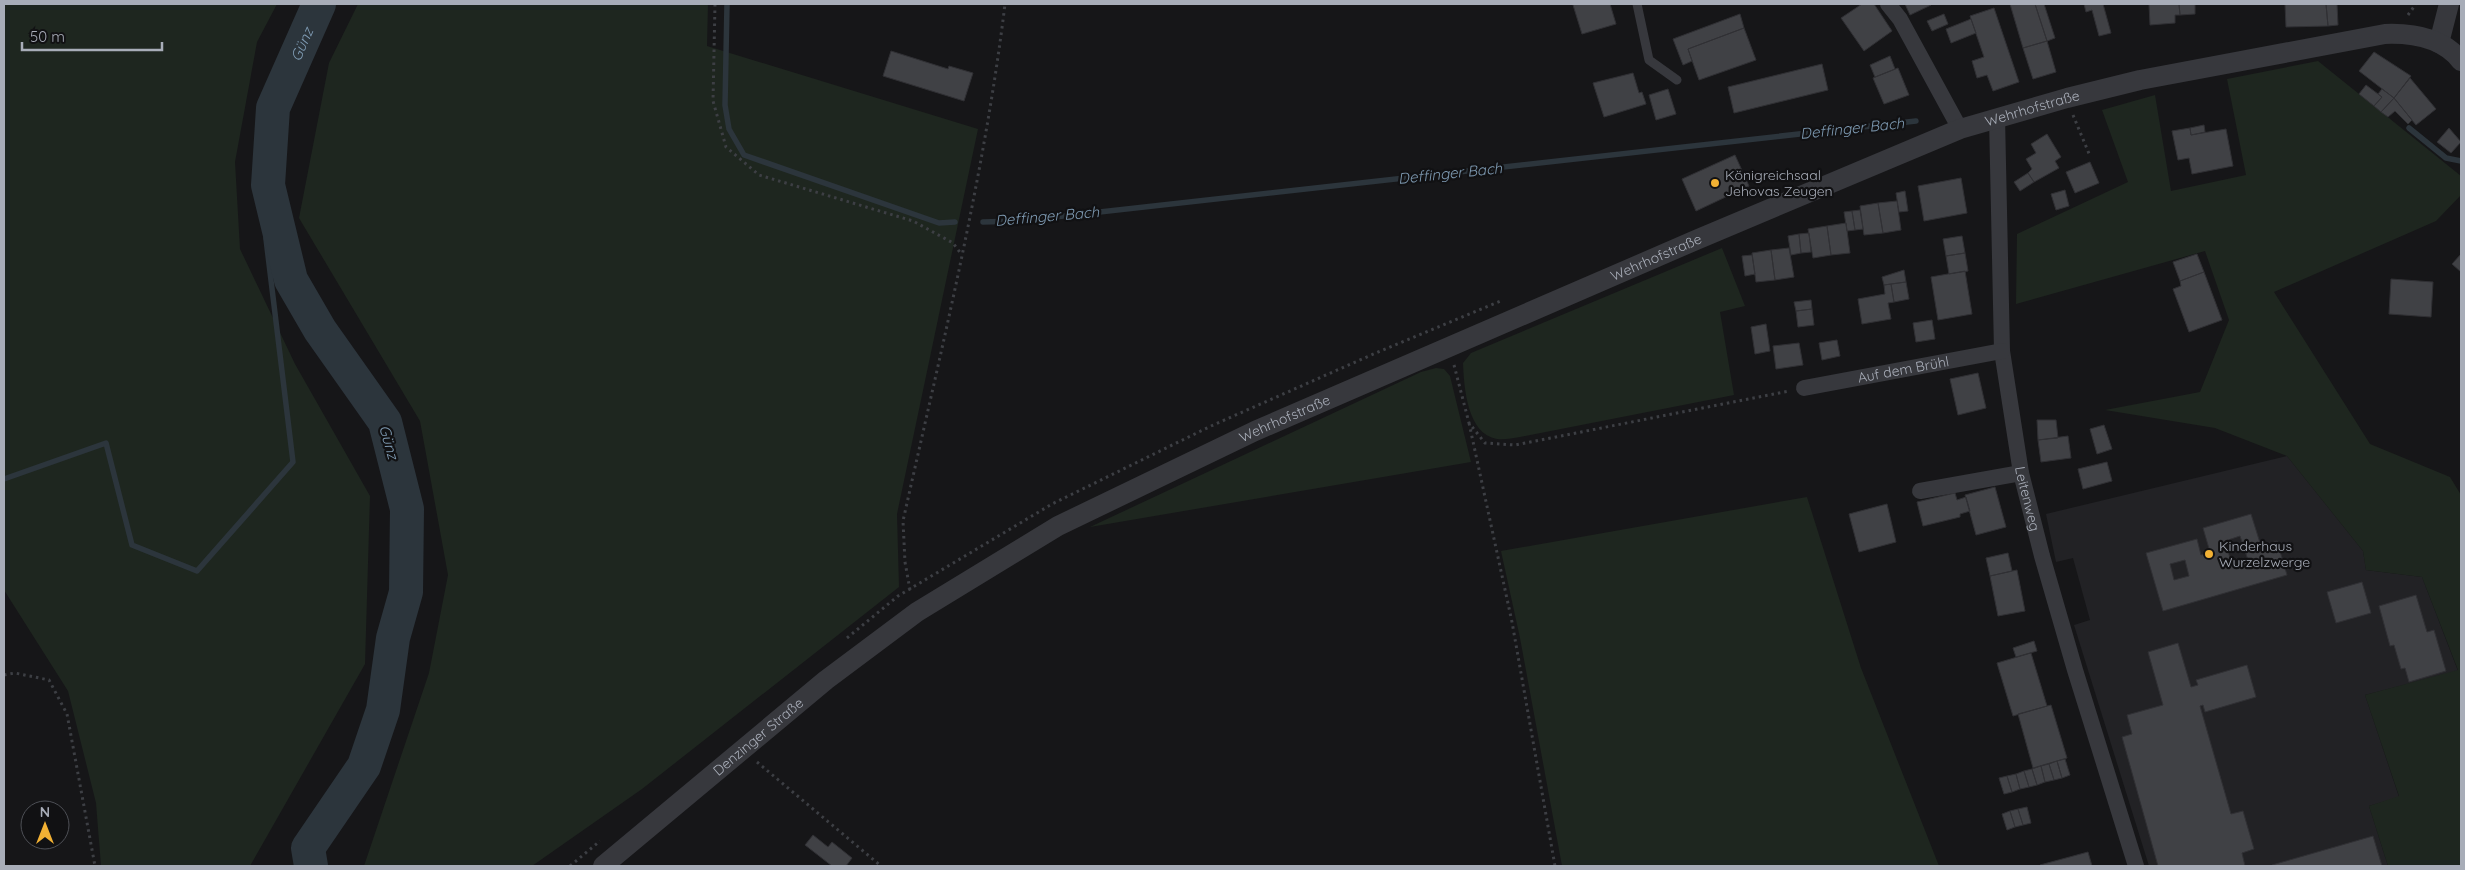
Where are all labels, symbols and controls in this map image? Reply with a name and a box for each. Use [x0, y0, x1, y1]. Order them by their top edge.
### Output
scale bar [22, 20, 162, 52]
water label: Günz [285, 23, 318, 64]
text: 50 m [30, 27, 65, 46]
street label: Wehrhofstraße [1983, 86, 2081, 130]
water label: Deffinger Bach [1799, 113, 1905, 143]
water label: Deffinger Bach [1397, 158, 1503, 188]
place label: Königreichsaal Jehovas Zeugen [1725, 166, 1833, 200]
marker: Königreichsaal Jehovas Zeugen [1709, 177, 1721, 189]
water label: Deffinger Bach [994, 202, 1100, 230]
street label: Wehrhofstraße [1608, 230, 1704, 285]
street label: Auf dem Brühl [1856, 352, 1950, 387]
street label: Wehrhofstraße [1236, 391, 1333, 446]
water label: Günz [375, 423, 403, 463]
street label: Leitenweg [2011, 465, 2044, 533]
place label: Kinderhaus Wurzelzwerge [2219, 537, 2310, 571]
marker: Kinderhaus Wurzelzwerge [2203, 548, 2215, 560]
street label: Denzinger Straße [709, 694, 807, 780]
north arrow [20, 800, 70, 850]
text: N [40, 803, 50, 821]

